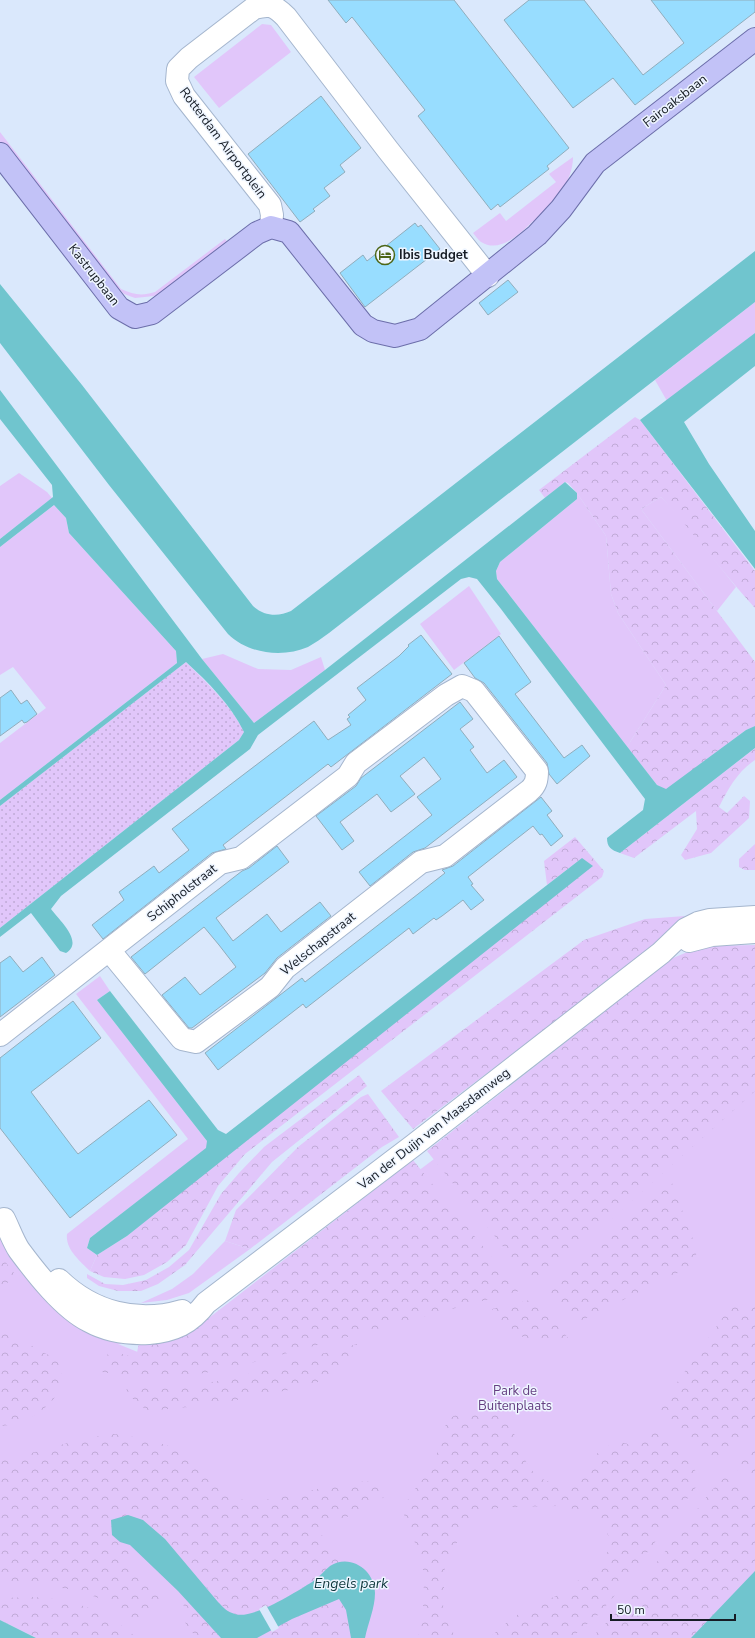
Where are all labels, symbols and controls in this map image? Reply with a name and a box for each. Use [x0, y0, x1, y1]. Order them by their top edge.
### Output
street label: Fairoaksbaan [639, 70, 711, 132]
street label: Rotterdam Airportplein [175, 84, 271, 202]
street label: Kastrupbaan [64, 240, 124, 310]
hotel icon: Ibis Budget [374, 244, 396, 266]
place label: Ibis Budget [399, 246, 469, 264]
street label: Schipholstraat [143, 860, 221, 926]
street label: Welschapstraat [277, 908, 360, 980]
street label: Van der Duijn van Maasdamweg [353, 1064, 514, 1195]
park label: Park de Buitenplaats [478, 1382, 552, 1415]
water label: Engels park [314, 1574, 389, 1593]
scale bar [611, 1596, 735, 1622]
text: 50 m [617, 1602, 645, 1618]

